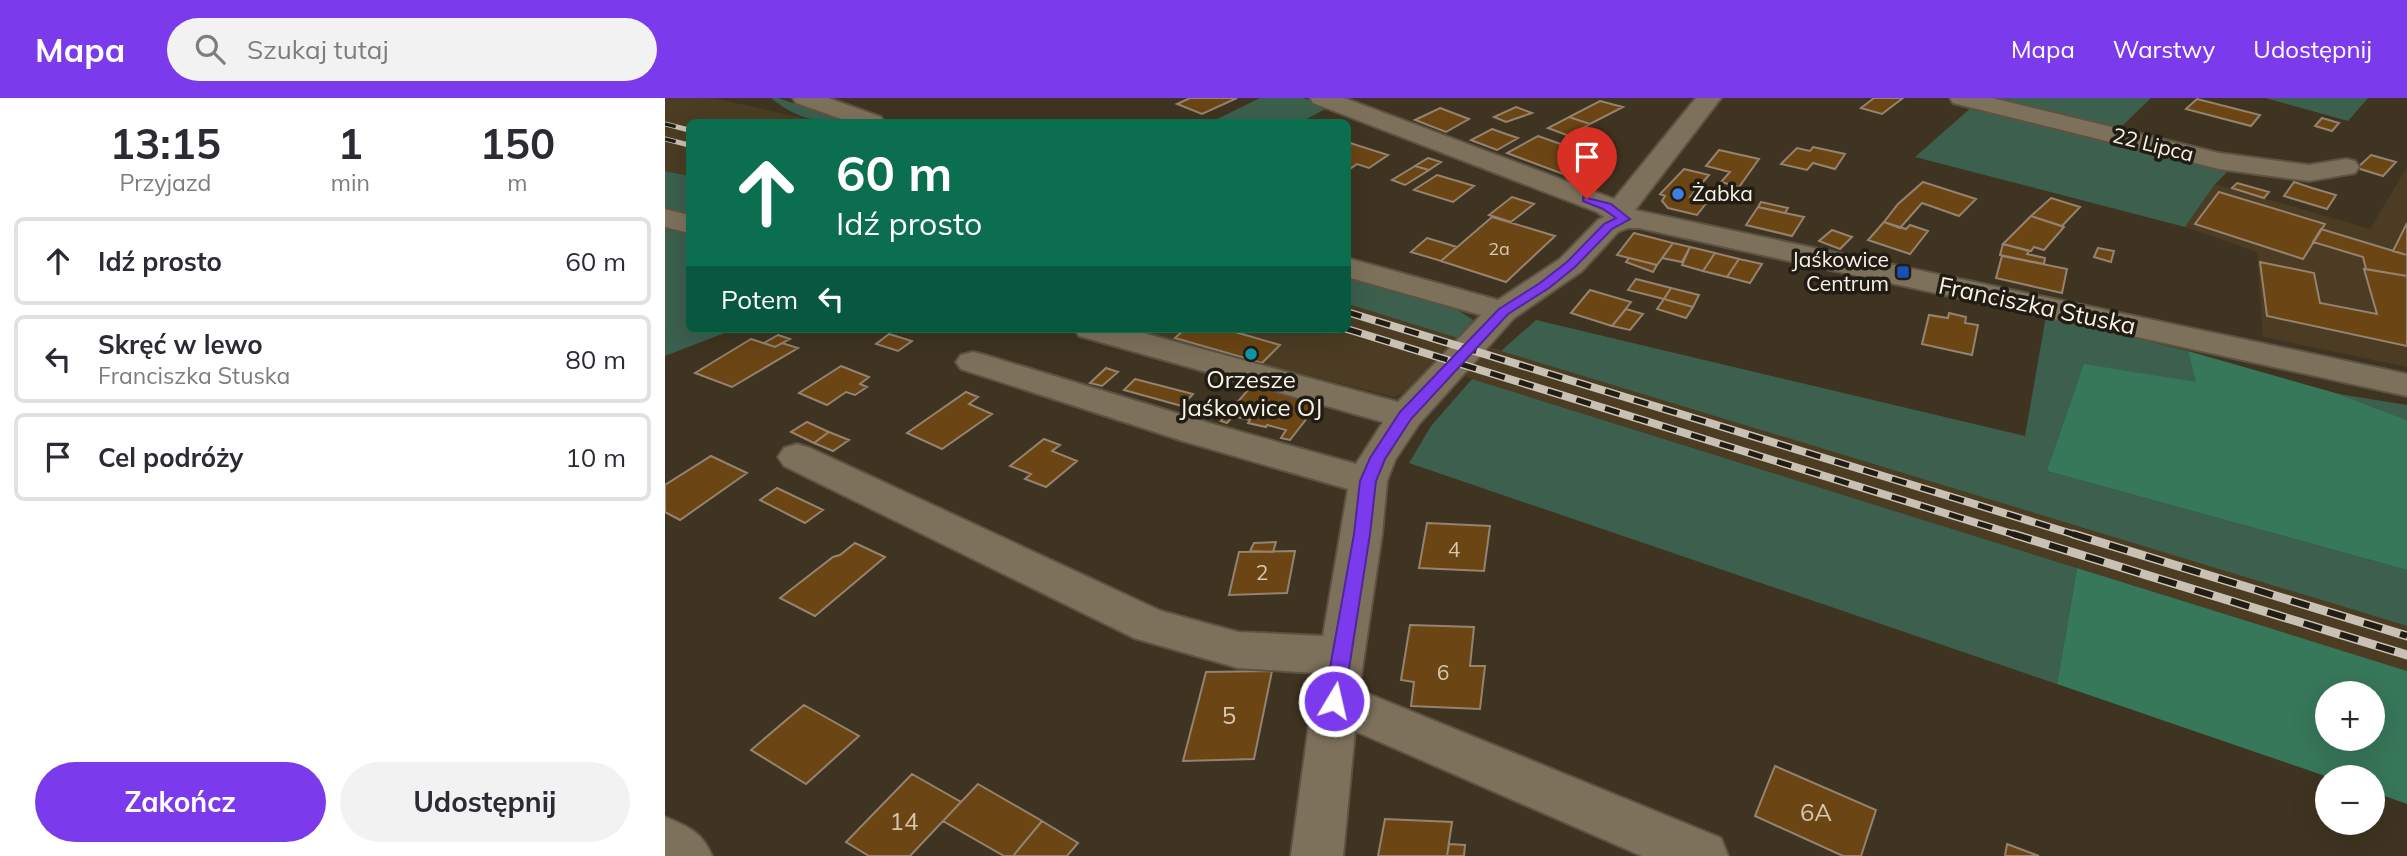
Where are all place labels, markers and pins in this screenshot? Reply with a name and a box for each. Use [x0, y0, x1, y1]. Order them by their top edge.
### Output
pin [1557, 127, 1617, 199]
place label: Żabka [1692, 180, 1753, 206]
marker: Żabka [1670, 186, 1686, 202]
place label: Jaśkowice Centrum [1792, 246, 1889, 296]
marker: Jaśkowice Centrum [1895, 264, 1911, 280]
marker: Orzesze Jaśkowice OJ [1243, 346, 1259, 362]
place label: Orzesze Jaśkowice OJ [1180, 364, 1322, 422]

